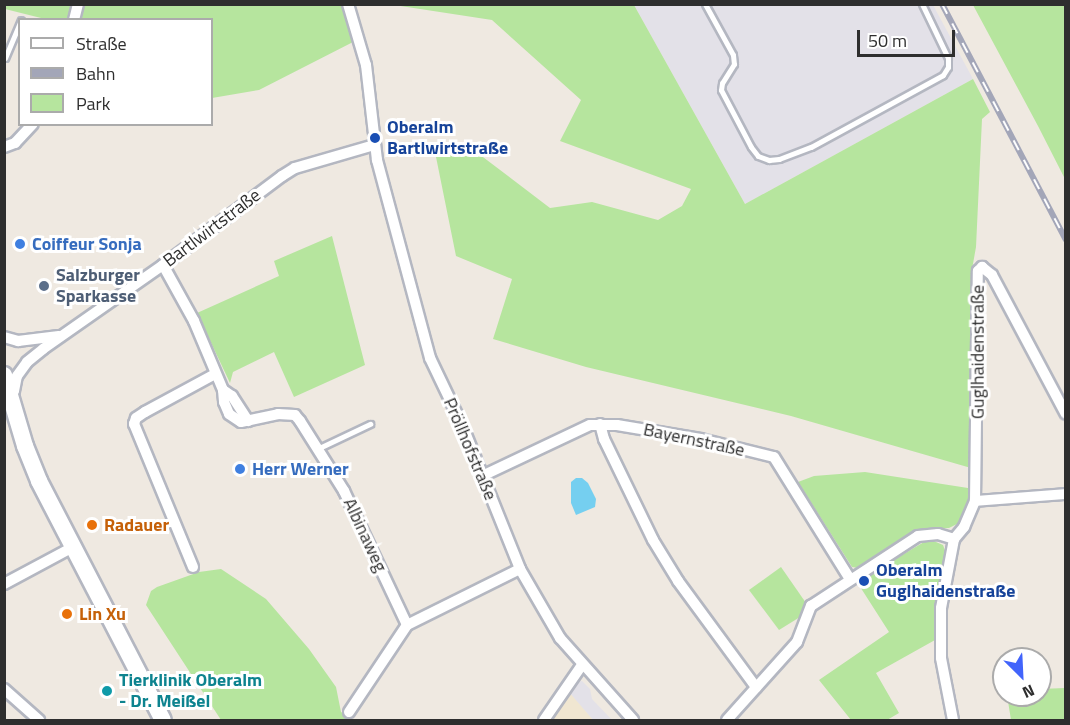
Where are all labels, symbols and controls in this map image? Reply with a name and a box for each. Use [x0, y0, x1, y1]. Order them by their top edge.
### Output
legend [18, 18, 213, 126]
scale bar [860, 18, 958, 56]
text: 50 m [868, 27, 907, 54]
text: Straße [76, 30, 127, 57]
text: Bahn [76, 60, 115, 87]
text: Park [76, 90, 110, 117]
place label: Oberalm Bartlwirtstraße [387, 117, 508, 160]
marker: Oberalm Bartlwirtstraße [368, 131, 382, 145]
street label: Bartlwirtstraße [159, 184, 265, 272]
place label: Coiffeur Sonja [32, 233, 142, 255]
marker: Coiffeur Sonja [13, 237, 27, 251]
place label: Salzburger Sparkasse [56, 265, 140, 308]
marker: Salzburger Sparkasse [37, 279, 51, 293]
street label: Guglhaidenstraße [967, 285, 989, 419]
street label: Pröllhofstraße [439, 395, 501, 503]
street label: Bayernstraße [641, 419, 747, 461]
place label: Herr Werner [252, 458, 349, 480]
marker: Herr Werner [233, 462, 247, 476]
street label: Albinaweg [339, 495, 391, 575]
place label: Radauer [104, 514, 169, 536]
marker: Radauer [85, 518, 99, 532]
place label: Oberalm Guglhaidenstraße [876, 560, 1015, 602]
marker: Oberalm Guglhaidenstraße [857, 574, 871, 588]
place label: Lin Xu [79, 603, 126, 625]
marker: Lin Xu [60, 607, 74, 621]
north arrow [992, 647, 1052, 707]
place label: Tierklinik Oberalm - Dr. Meißel [119, 670, 262, 712]
text: N [1019, 678, 1038, 705]
marker: Tierklinik Oberalm - Dr. Meißel [100, 684, 114, 698]

